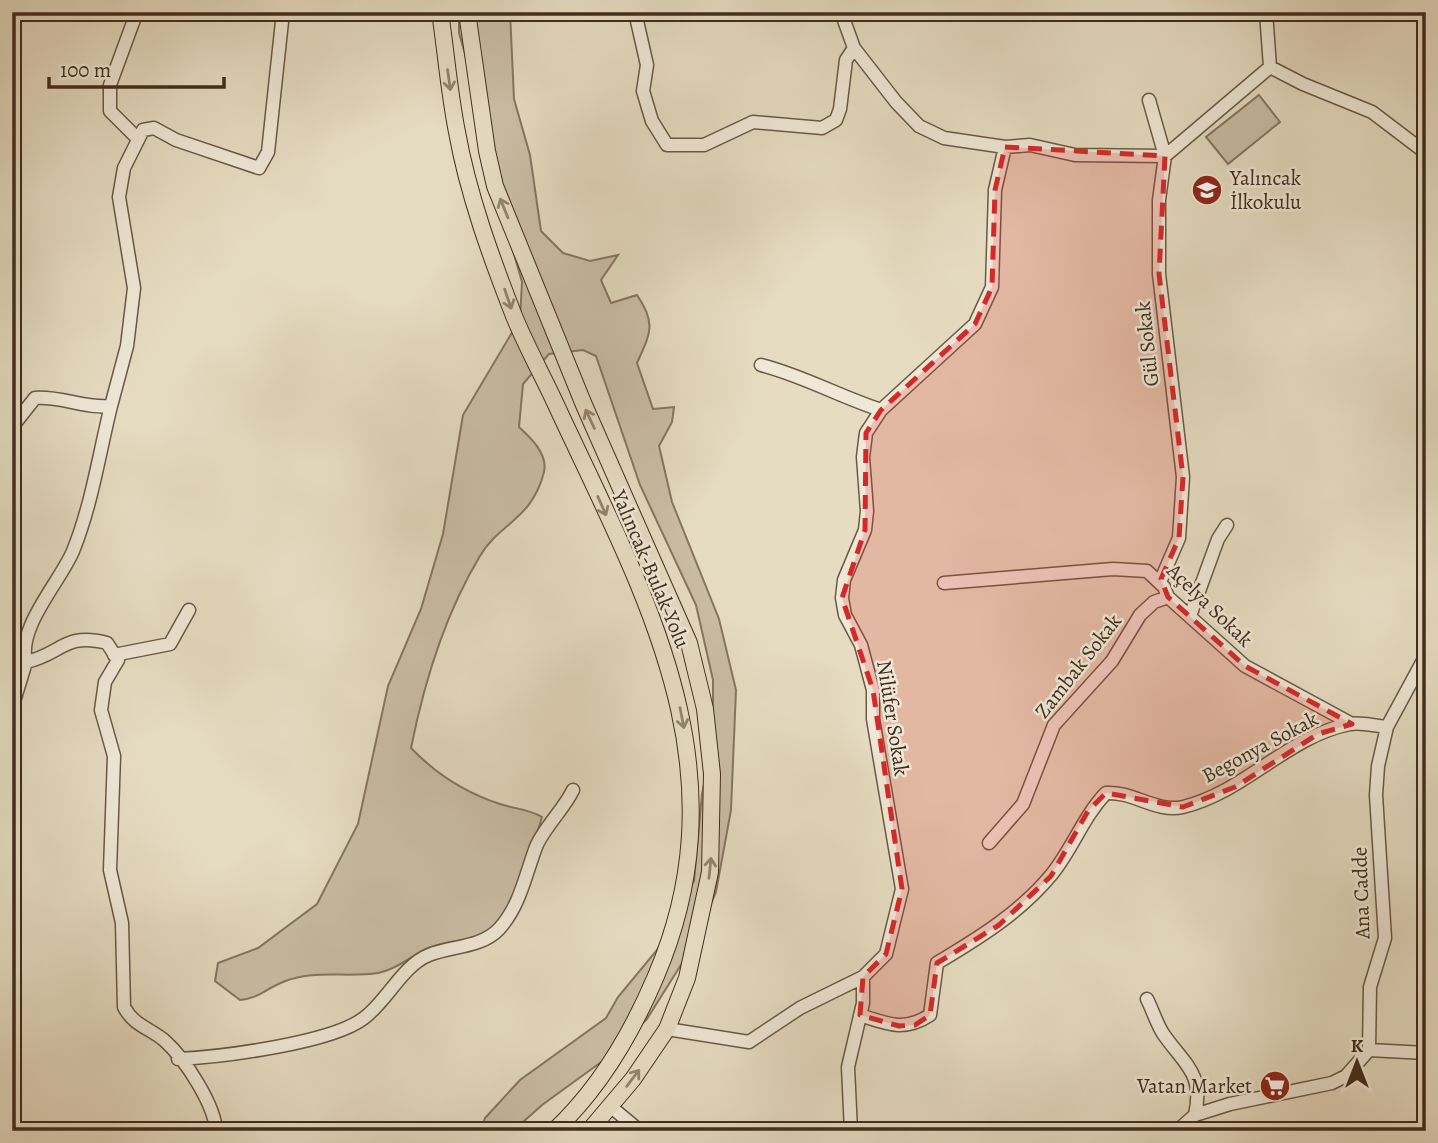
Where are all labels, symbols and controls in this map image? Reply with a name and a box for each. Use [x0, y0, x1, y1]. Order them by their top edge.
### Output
scale bar [49, 46, 224, 90]
text: 100 m [60, 56, 111, 84]
one-way arrow [443, 68, 456, 91]
place label: Yalıncak İlkokulu [1229, 164, 1302, 216]
school or university icon: Yalıncak İlkokulu [1190, 173, 1224, 207]
one-way arrow [497, 198, 510, 219]
one-way arrow [503, 287, 515, 309]
street label: Gül Sokak [1129, 299, 1165, 388]
one-way arrow [583, 409, 596, 430]
street label: Yalıncak-Bulak Yolu [605, 485, 697, 653]
one-way arrow [596, 495, 609, 516]
street label: Açelya Sokak [1160, 556, 1259, 653]
street label: Zambak Sokak [1028, 607, 1128, 724]
street label: Nilüfer Sokak [870, 658, 916, 778]
street label: Begonya Sokak [1197, 704, 1324, 789]
one-way arrow [676, 706, 689, 729]
street label: Ana Cadde [1345, 846, 1377, 941]
one-way arrow [703, 857, 716, 880]
north arrow [1322, 1028, 1392, 1098]
text: K [1351, 1033, 1364, 1059]
supermarket icon: Vatan Market [1258, 1069, 1292, 1103]
one-way arrow [625, 1070, 640, 1088]
place label: Vatan Market [1136, 1072, 1252, 1100]

